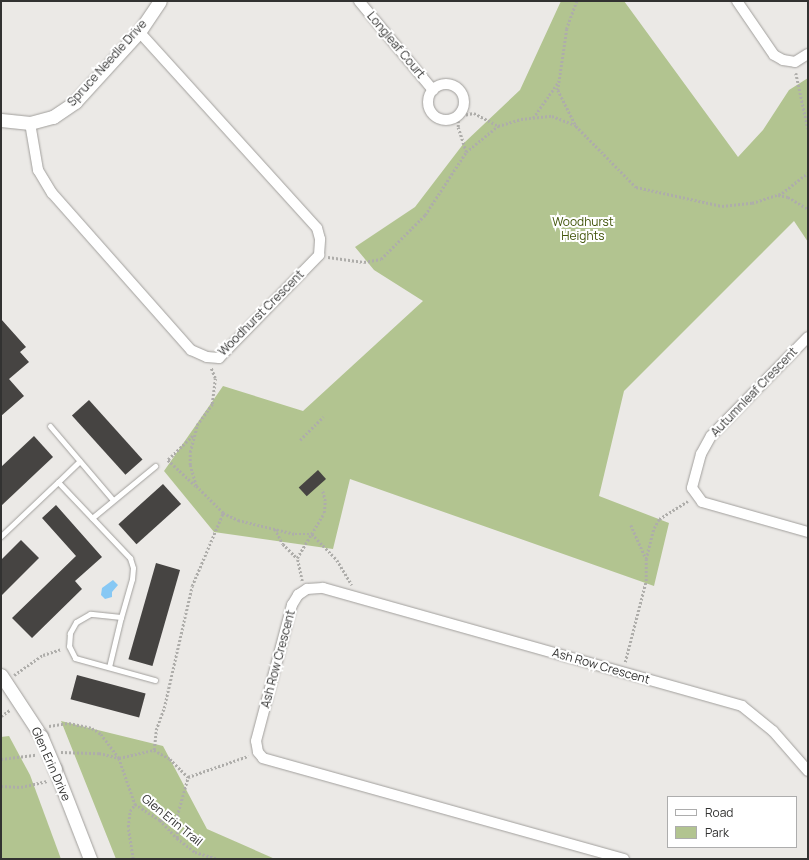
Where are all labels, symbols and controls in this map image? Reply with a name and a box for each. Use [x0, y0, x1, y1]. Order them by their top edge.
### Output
street label: Longleaf Court [364, 9, 428, 81]
street label: Spruce Needle Drive [64, 17, 150, 109]
park label: Woodhurst Heights [552, 215, 614, 243]
street label: Woodhurst Crescent [215, 267, 307, 359]
street label: Autumnleaf Crescent [708, 344, 800, 440]
street label: Ash Row Crescent [258, 608, 298, 710]
street label: Ash Row Crescent [551, 645, 651, 687]
street label: Glen Erin Drive [28, 725, 74, 803]
street label: Glen Erin Trail [139, 791, 205, 849]
legend [667, 796, 797, 848]
text: Road [705, 804, 733, 821]
text: Park [705, 824, 729, 841]

